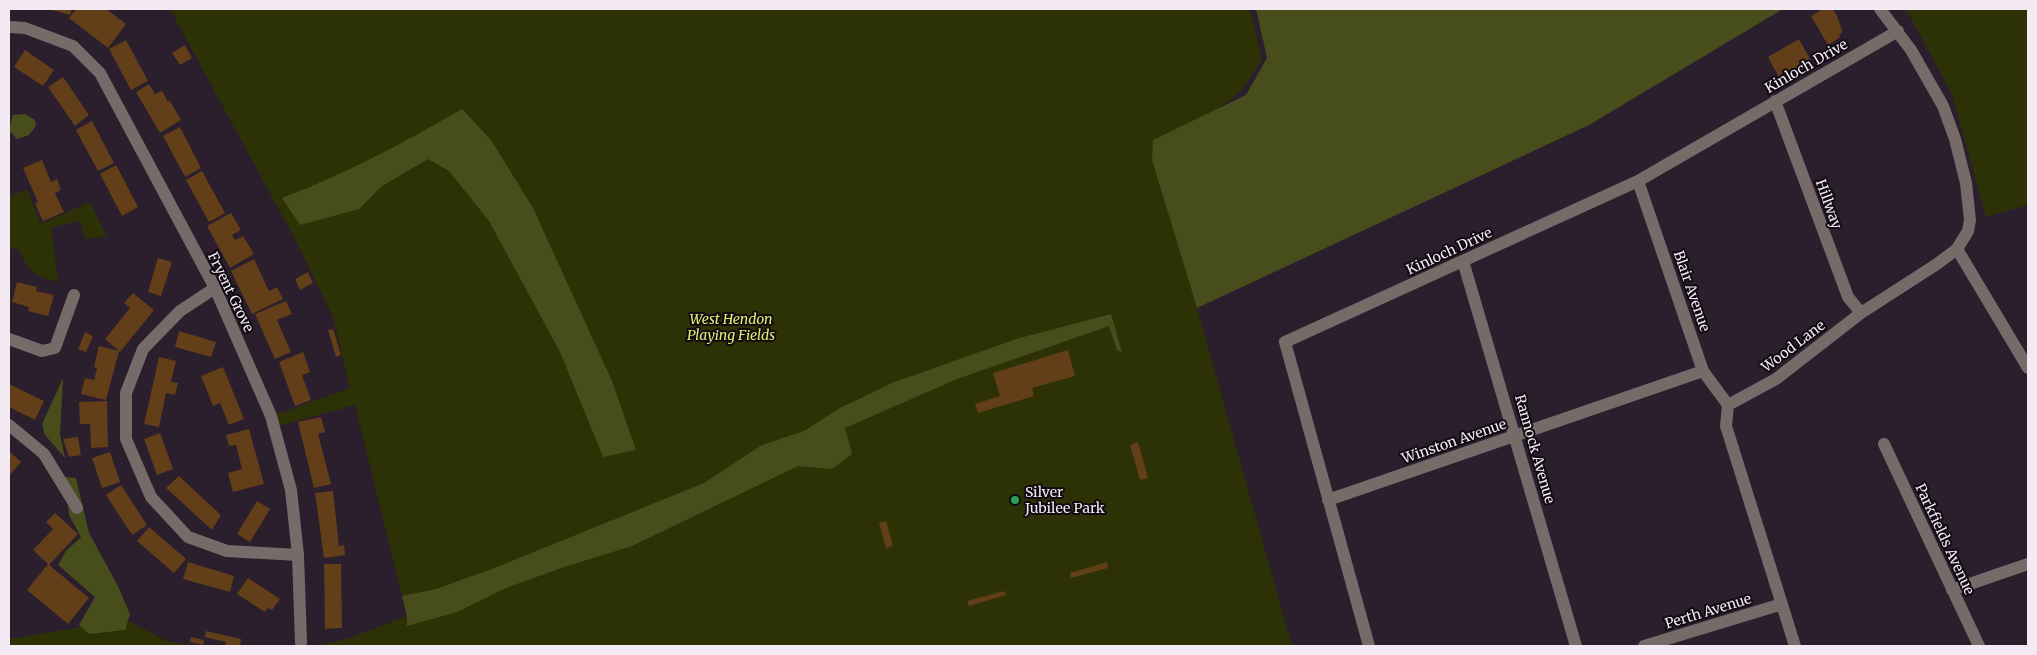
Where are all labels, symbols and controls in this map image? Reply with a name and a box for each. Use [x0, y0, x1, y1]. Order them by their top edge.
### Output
street label: Kinloch Drive [1761, 35, 1851, 97]
street label: Hillway [1812, 177, 1847, 232]
street label: Kinloch Drive [1403, 223, 1495, 279]
street label: Blair Avenue [1670, 248, 1714, 334]
street label: Fryent Grove [204, 249, 258, 335]
park label: West Hendon Playing Fields [687, 310, 775, 344]
street label: Wood Lane [1757, 316, 1828, 376]
street label: Rannock Avenue [1511, 392, 1559, 506]
street label: Winston Avenue [1398, 415, 1509, 468]
street label: Parkfields Avenue [1911, 481, 1979, 597]
place label: Silver Jubilee Park [1024, 483, 1105, 517]
marker: Silver Jubilee Park [1009, 494, 1021, 506]
street label: Perth Avenue [1663, 589, 1753, 633]

